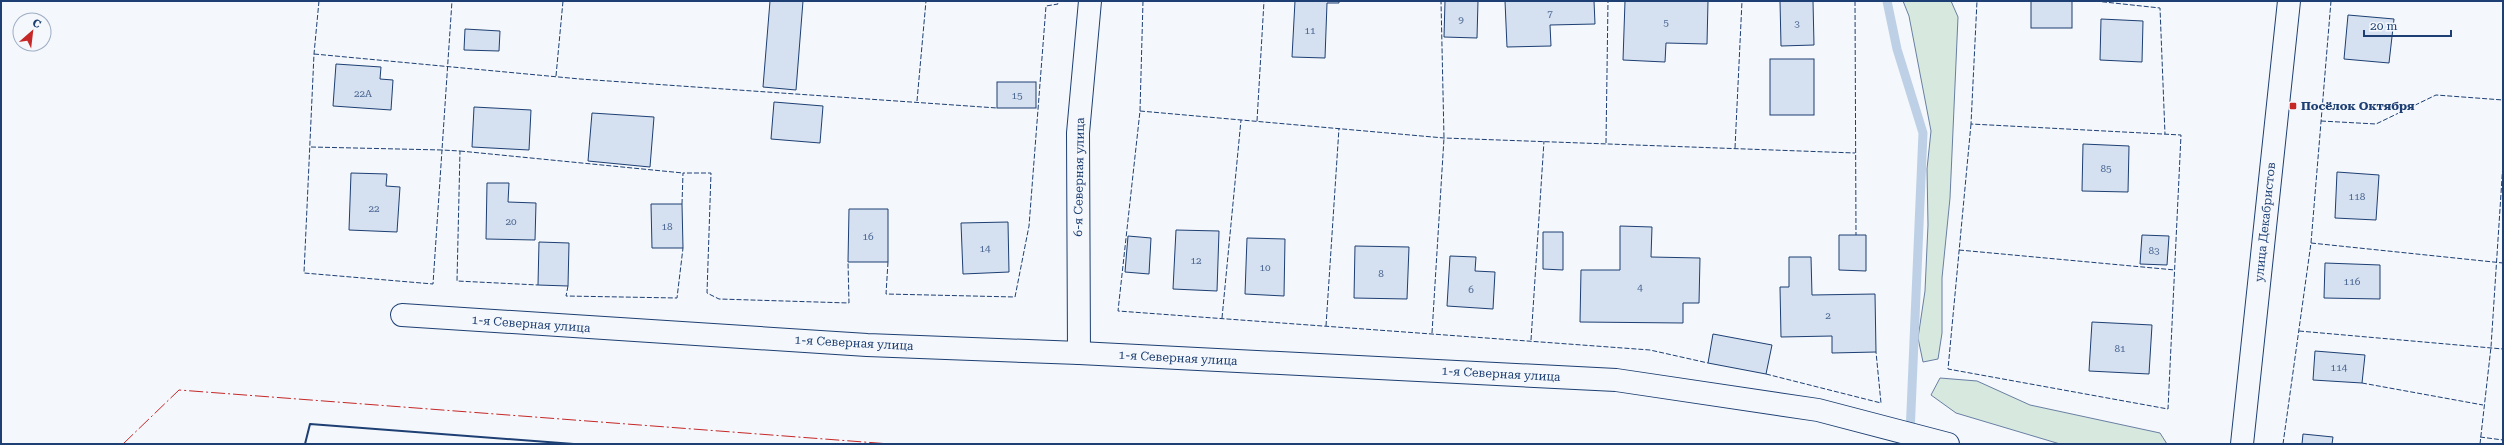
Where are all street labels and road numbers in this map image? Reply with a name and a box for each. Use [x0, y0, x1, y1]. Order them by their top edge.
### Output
street label: 6-я Северная улица [1071, 117, 1087, 237]
street label: улица Декабристов [2252, 161, 2278, 283]
street label: 1-я Северная улица [471, 313, 591, 335]
street label: 1-я Северная улица [794, 333, 914, 353]
street label: 1-я Северная улица [1118, 348, 1238, 368]
street label: 1-я Северная улица [1441, 364, 1561, 384]

